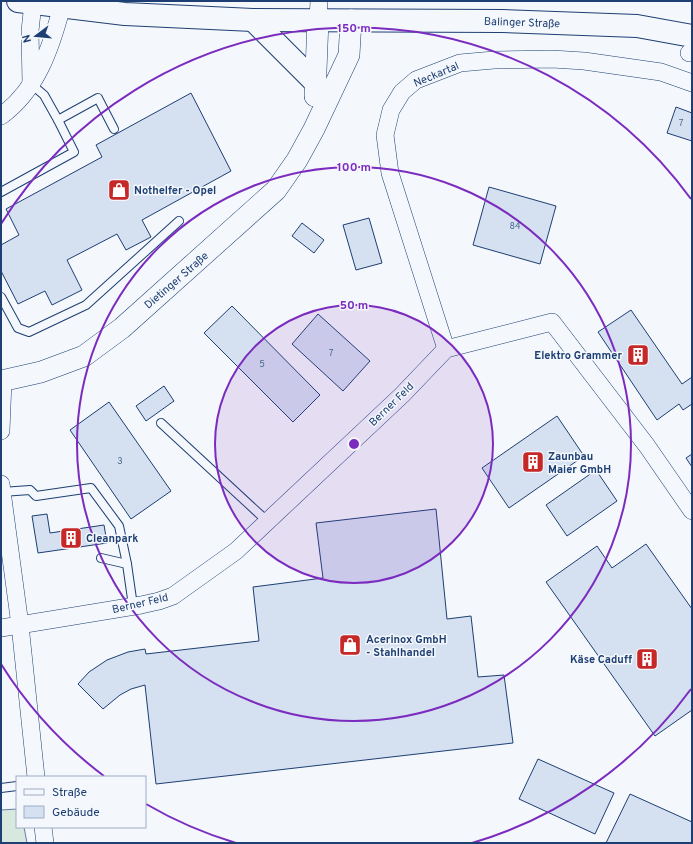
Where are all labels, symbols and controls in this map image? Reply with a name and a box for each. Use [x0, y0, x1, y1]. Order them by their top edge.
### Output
street label: Balinger Straße [484, 15, 560, 31]
north arrow [16, 16, 56, 56]
text: 150 m [337, 21, 371, 37]
text: N [20, 33, 35, 44]
street label: Neckartal [412, 59, 461, 91]
house number: 7 [679, 118, 684, 129]
text: 100 m [337, 160, 371, 176]
shop icon: Nothelfer - Opel [106, 177, 132, 203]
place label: Nothelfer - Opel [134, 184, 216, 198]
house number: 84 [509, 221, 521, 232]
street label: Dietinger Straße [142, 249, 212, 312]
text: 50 m [340, 298, 368, 314]
building icon: Elektro Grammer [625, 342, 651, 368]
house number: 7 [329, 348, 334, 359]
place label: Elektro Grammer [534, 349, 622, 363]
house number: 5 [259, 359, 265, 370]
street label: Berner Feld [366, 380, 417, 430]
centre of rings [347, 437, 361, 451]
building icon: Zaunbau Maier GmbH [520, 449, 546, 475]
place label: Zaunbau Maier GmbH [548, 450, 611, 477]
house number: 3 [117, 456, 123, 467]
building icon: Cleanpark [58, 525, 84, 551]
place label: Cleanpark [86, 532, 138, 546]
street label: Berner Feld [111, 591, 170, 617]
shop icon: Acerinox GmbH - Stahlhandel [337, 632, 363, 658]
place label: Acerinox GmbH - Stahlhandel [366, 633, 447, 660]
building icon: Käse Caduff [634, 646, 660, 672]
place label: Käse Caduff [570, 653, 632, 667]
legend [16, 776, 146, 828]
text: Straße [52, 785, 87, 801]
text: Gebäude [52, 805, 100, 821]

